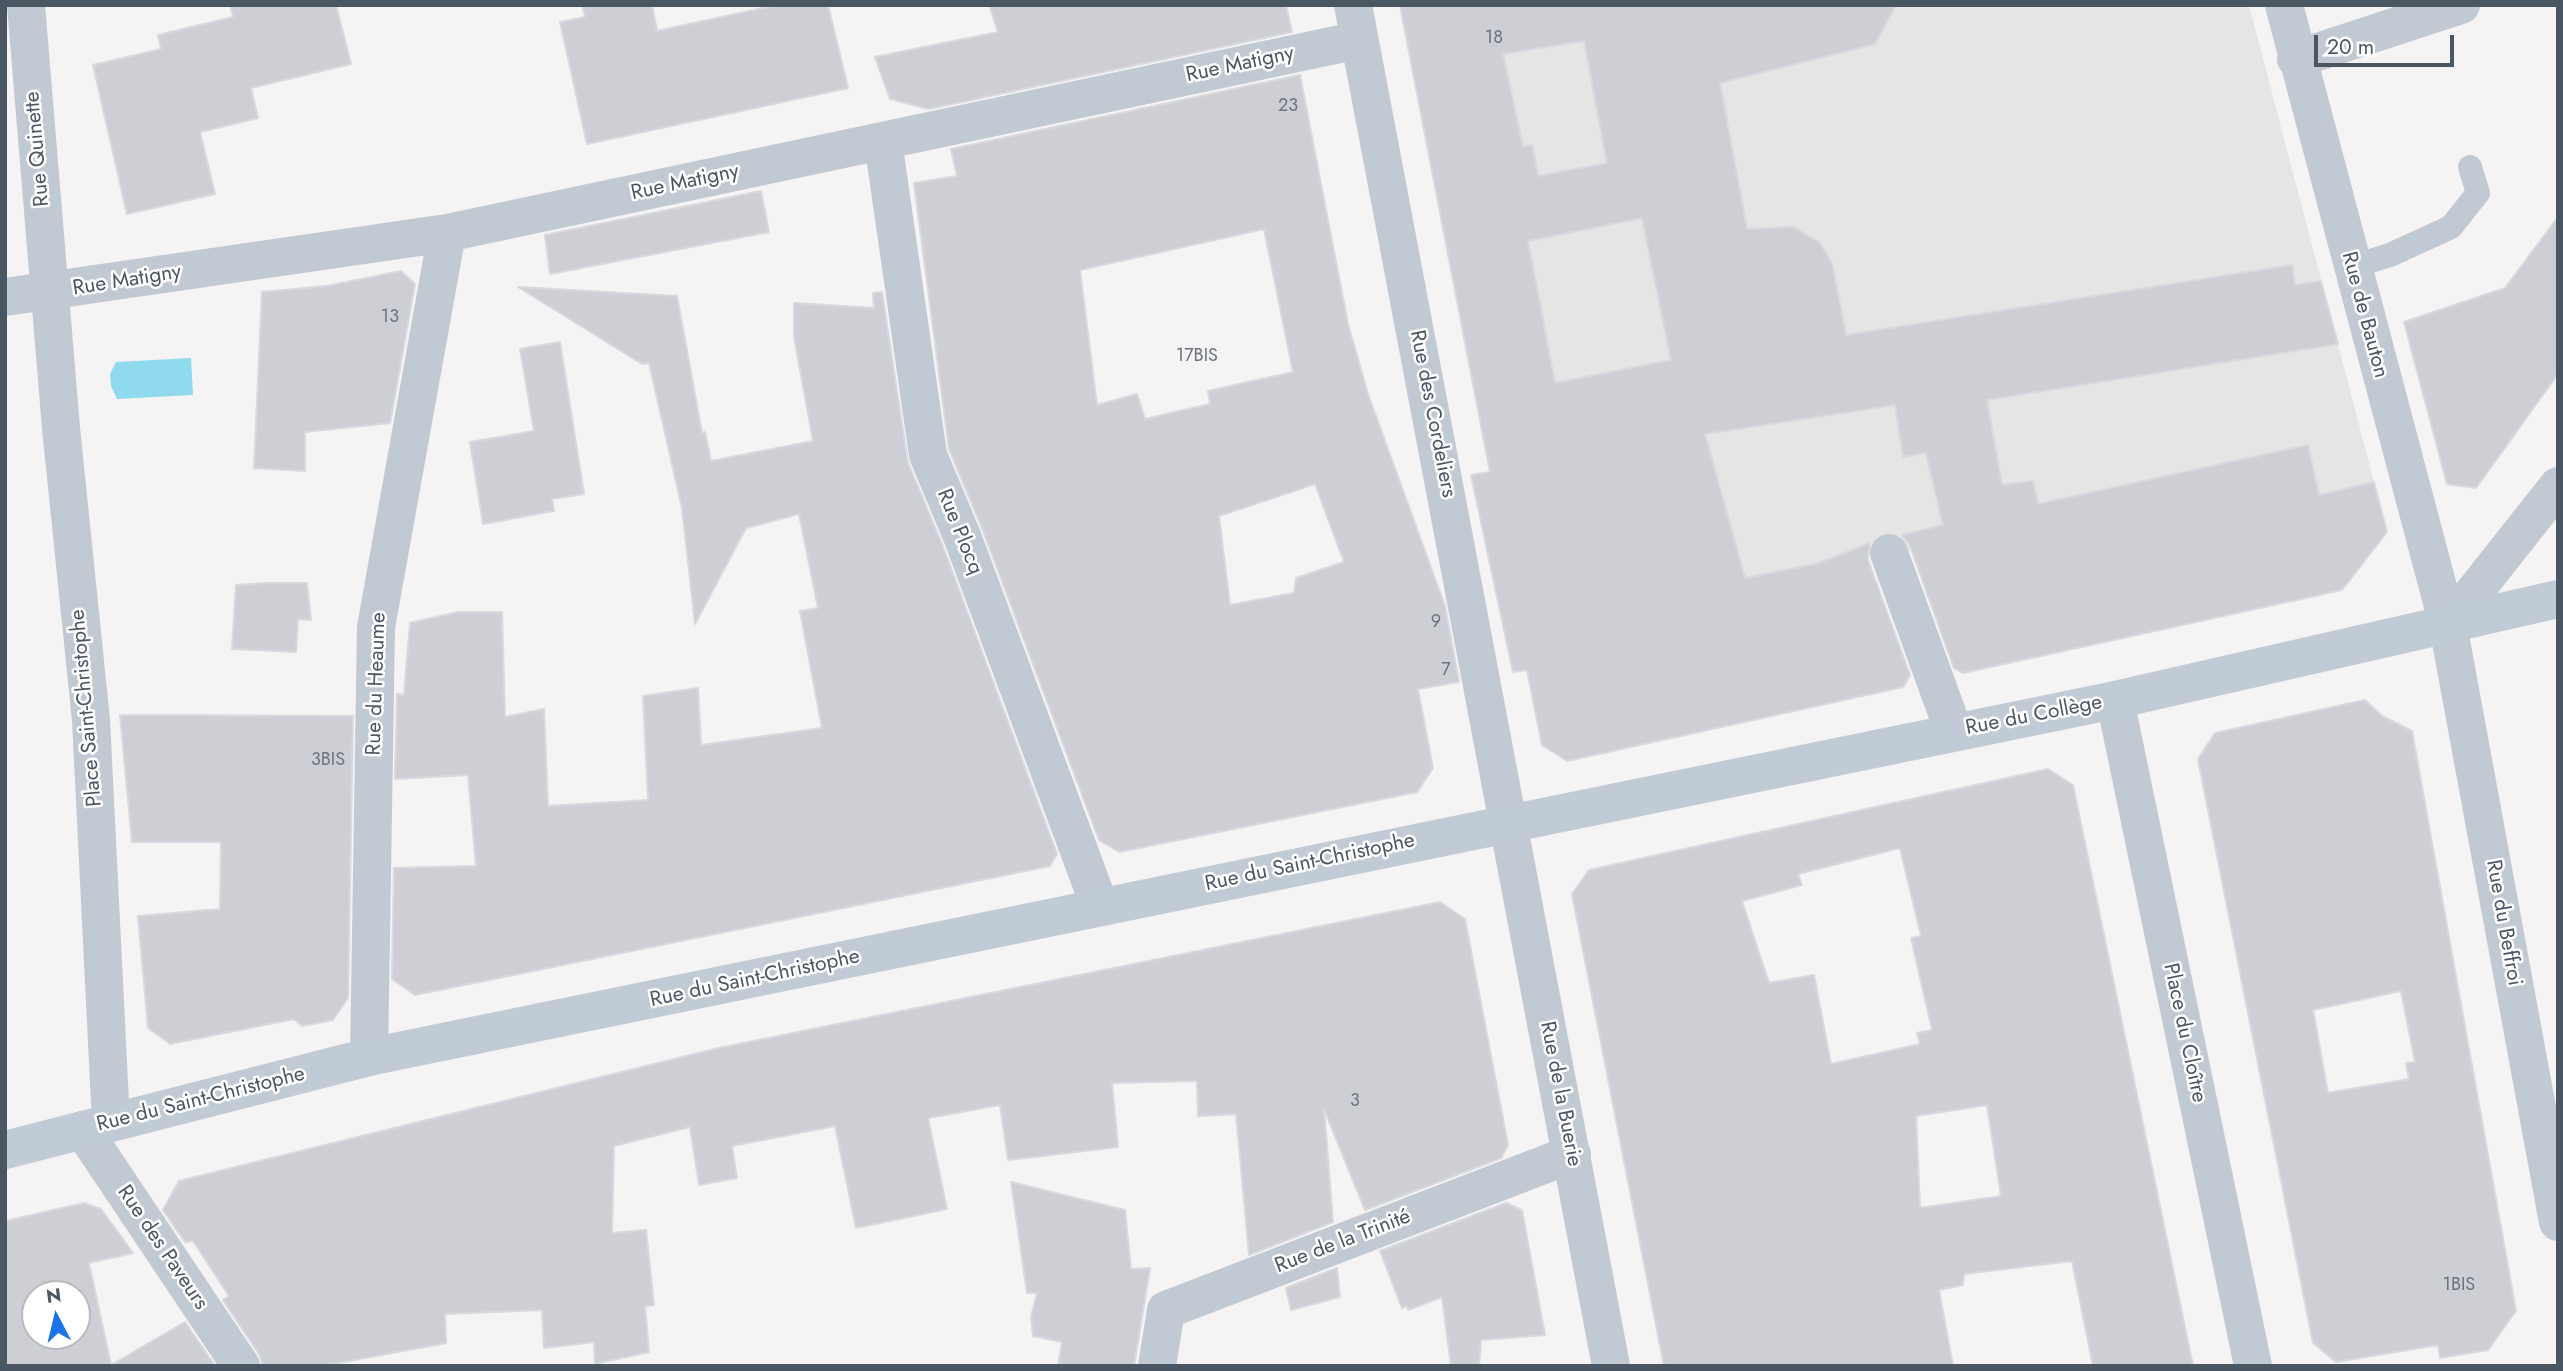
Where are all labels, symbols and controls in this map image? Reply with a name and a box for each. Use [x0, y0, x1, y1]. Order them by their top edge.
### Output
scale bar [2318, 21, 2458, 65]
house number: 18 [1485, 28, 1503, 50]
text: 20 m [2327, 32, 2374, 62]
street label: Rue Matigny [1184, 41, 1296, 89]
street label: Rue Quinette [20, 90, 56, 208]
house number: 23 [1278, 96, 1298, 118]
street label: Rue Matigny [629, 159, 741, 207]
street label: Rue de Bauton [2335, 249, 2393, 381]
street label: Rue Matigny [71, 260, 183, 302]
house number: 13 [381, 307, 399, 329]
street label: Rue des Cordeliers [1403, 328, 1461, 500]
house number: 17BIS [1176, 346, 1218, 368]
street label: Rue Plocq [931, 486, 987, 578]
street label: Place Saint-Christophe [66, 608, 108, 808]
street label: Rue du Heaume [362, 612, 392, 756]
house number: 9 [1431, 612, 1441, 634]
house number: 7 [1441, 660, 1451, 682]
street label: Rue du Collège [1964, 690, 2104, 742]
house number: 3BIS [311, 750, 345, 772]
street label: Rue du Saint-Christophe [1203, 828, 1417, 898]
street label: Rue du Beffroi [2480, 858, 2526, 988]
street label: Rue du Saint-Christophe [648, 944, 862, 1014]
street label: Place du Cloître [2157, 961, 2211, 1105]
street label: Rue de la Buerie [1534, 1019, 1586, 1169]
street label: Rue du Saint-Christophe [94, 1062, 308, 1138]
house number: 3 [1350, 1091, 1360, 1113]
street label: Rue des Paveurs [111, 1181, 213, 1315]
street label: Rue de la Trinité [1272, 1205, 1414, 1279]
house number: 1BIS [2443, 1275, 2475, 1297]
north arrow [21, 1280, 91, 1350]
text: N [44, 1281, 63, 1310]

